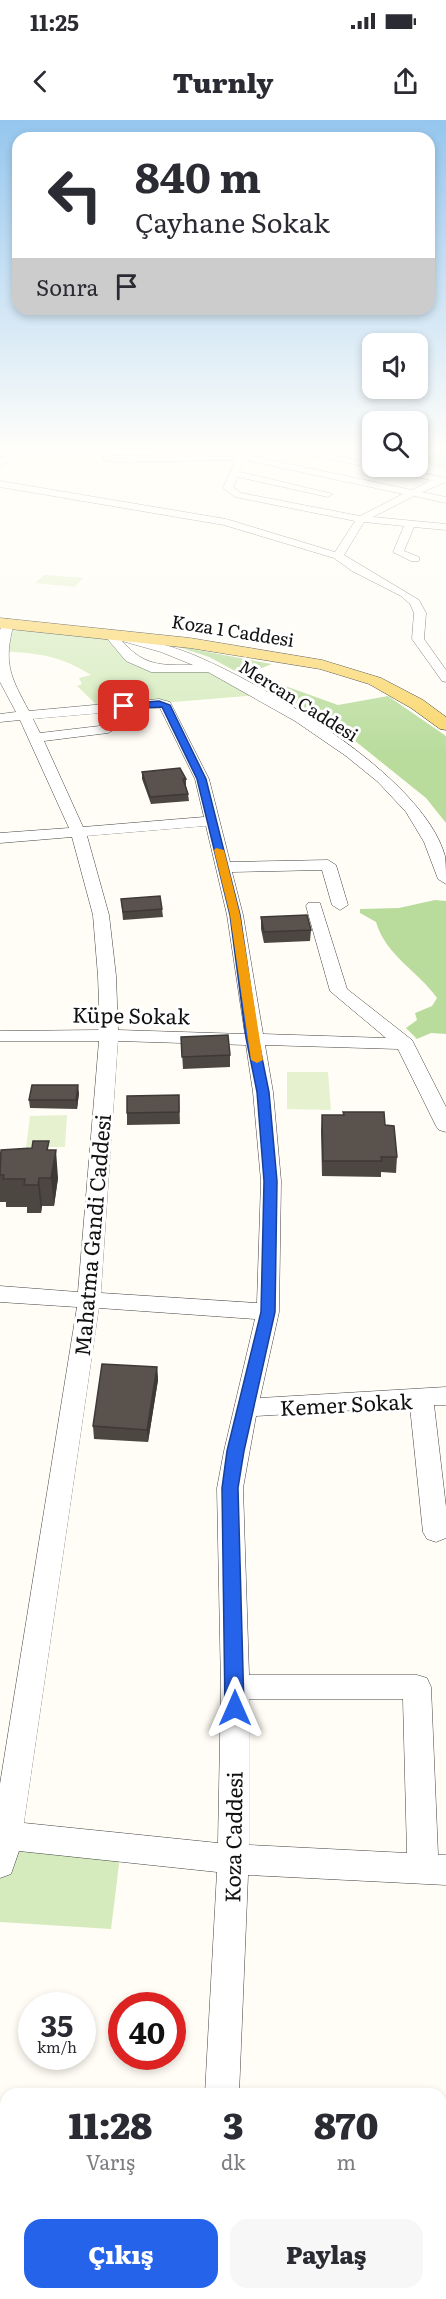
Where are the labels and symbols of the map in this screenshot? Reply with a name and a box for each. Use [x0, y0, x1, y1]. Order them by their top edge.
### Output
street label: Koza 1 Caddesi [170, 607, 296, 653]
street label: Mercan Caddesi [234, 652, 364, 748]
pin [98, 680, 149, 731]
street label: Küpe Sokak [72, 997, 190, 1031]
street label: Mahatma Gandi Caddesi [65, 1113, 117, 1357]
street label: Kemer Sokak [279, 1384, 413, 1422]
position arrow [203, 1676, 267, 1740]
street label: Koza Caddesi [215, 1771, 249, 1903]
speed limit sign: 40 [108, 1992, 186, 2070]

